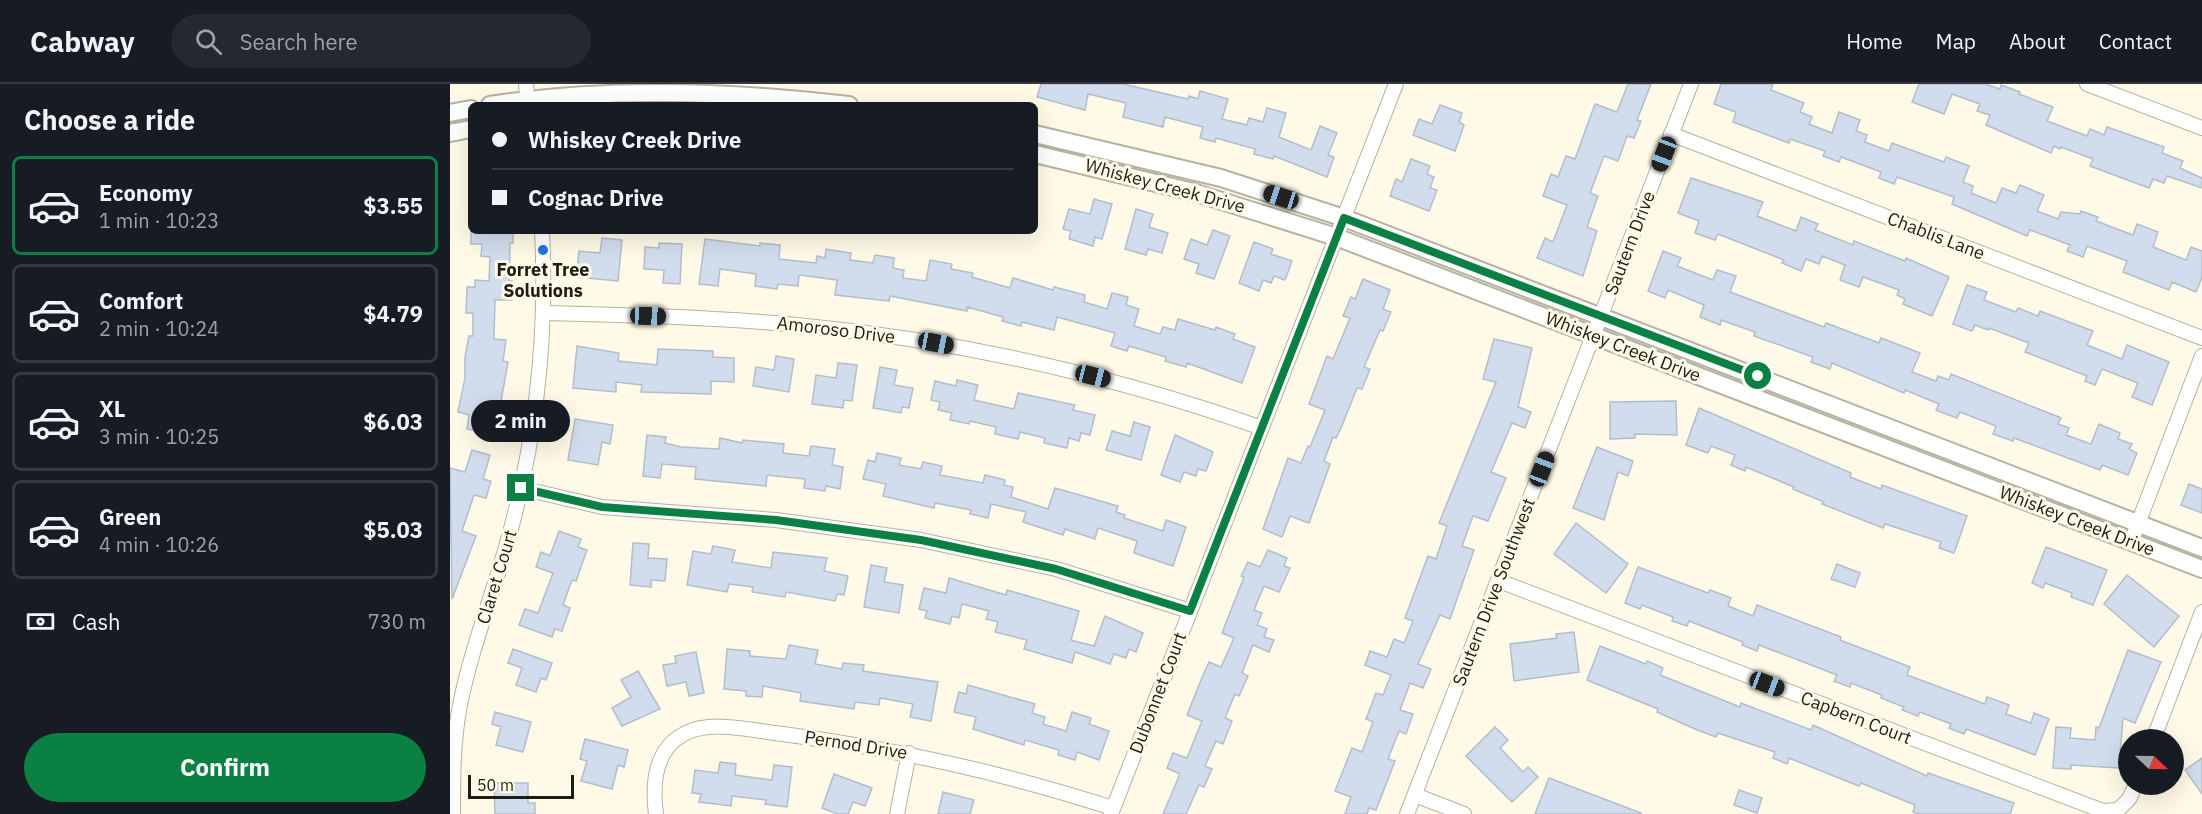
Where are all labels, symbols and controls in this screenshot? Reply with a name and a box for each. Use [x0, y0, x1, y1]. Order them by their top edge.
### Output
search box [171, 14, 591, 68]
text: Cabway [30, 23, 135, 60]
icon: search [192, 25, 225, 58]
text: Search here [240, 27, 358, 56]
text: Home [1846, 27, 1903, 55]
text: Map [1936, 27, 1976, 55]
text: About [2009, 27, 2066, 55]
text: Contact [2099, 27, 2172, 55]
text: Choose a ride [24, 102, 195, 137]
text: Whiskey Creek Drive [528, 125, 741, 154]
car [1649, 134, 1679, 174]
street label: Whiskey Creek Drive [1083, 153, 1248, 218]
text: Economy [99, 178, 193, 207]
icon: car [27, 179, 81, 233]
text: Cognac Drive [528, 183, 664, 212]
car [1261, 183, 1301, 211]
street label: Sautern Drive [1599, 188, 1660, 298]
text: $3.55 [363, 191, 423, 220]
street label: Chablis Lane [1884, 206, 1988, 265]
text: 1 min · 10:23 [99, 207, 219, 234]
marker: Forret Tree Solutions [536, 243, 550, 257]
place label: Forret Tree Solutions [497, 258, 589, 302]
text: Comfort [99, 286, 183, 315]
icon: car [27, 287, 81, 341]
text: $4.79 [363, 299, 423, 328]
car [630, 306, 666, 326]
street label: Whiskey Creek Drive [1542, 306, 1704, 387]
street label: Amoroso Drive [776, 311, 897, 348]
text: 2 min · 10:24 [99, 315, 219, 342]
car [917, 331, 955, 355]
route start [1744, 362, 1771, 389]
car [1073, 363, 1113, 389]
text: XL [99, 394, 125, 423]
icon: car [27, 395, 81, 449]
callout: 2 min [472, 401, 571, 443]
text: $6.03 [363, 407, 423, 436]
text: 2 min [494, 407, 547, 434]
text: 3 min · 10:25 [99, 423, 219, 450]
car [1527, 449, 1557, 489]
route end [507, 474, 534, 501]
street label: Whiskey Creek Drive [1996, 480, 2158, 561]
street label: Sautern Drive Southwest [1447, 495, 1540, 689]
text: Green [99, 502, 161, 531]
icon: car [27, 503, 81, 557]
text: $5.03 [363, 515, 423, 544]
street label: Claret Court [471, 527, 522, 627]
text: 4 min · 10:26 [99, 531, 219, 558]
icon: cash [24, 605, 57, 638]
text: Cash [72, 607, 121, 636]
text: 730 m [368, 608, 426, 635]
street label: Dubonnet Court [1124, 629, 1191, 757]
car [1747, 669, 1787, 699]
street label: Capbern Court [1797, 686, 1915, 749]
street label: Pernod Drive [803, 725, 909, 764]
north arrow [2118, 729, 2184, 795]
map controls [2118, 729, 2184, 795]
button: Confirm [24, 733, 426, 802]
scale bar [468, 772, 574, 800]
text: 50 m [477, 775, 514, 795]

